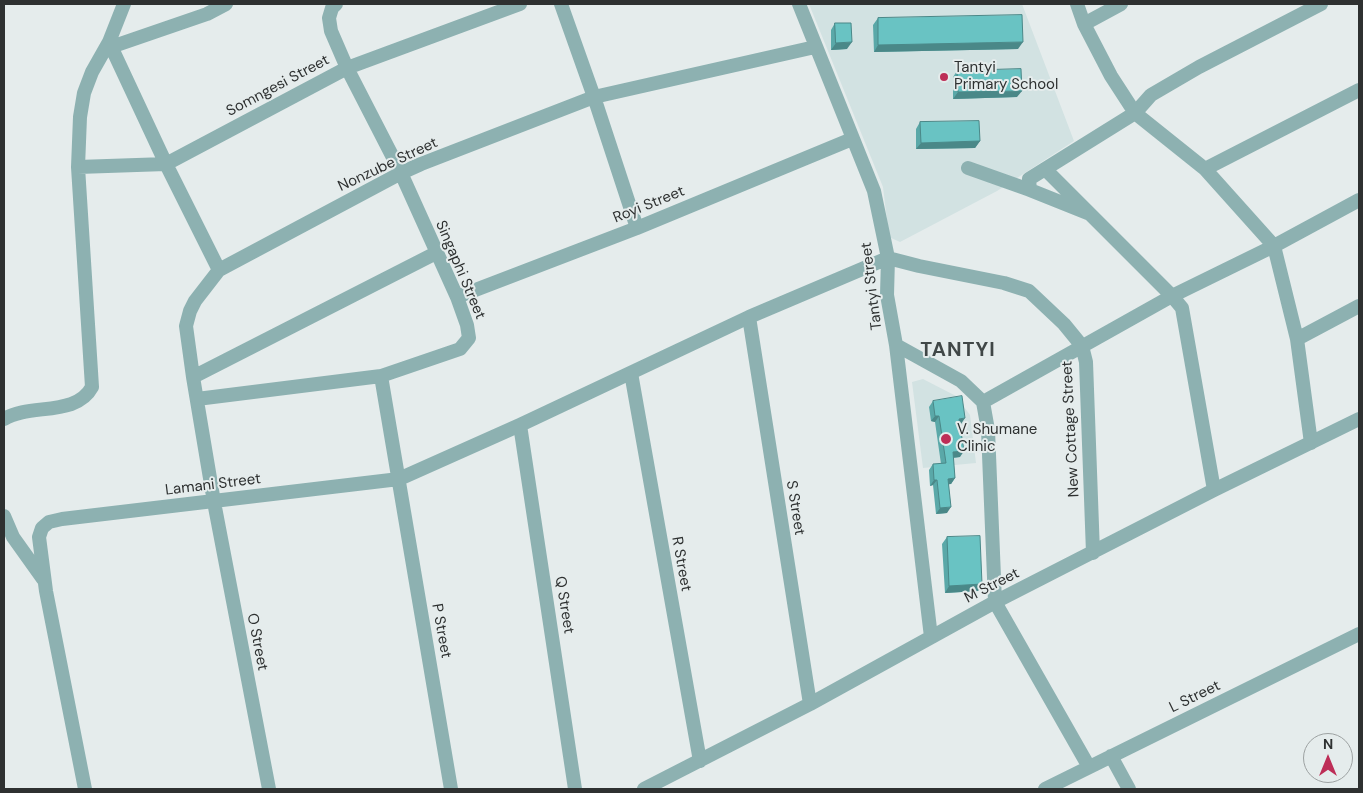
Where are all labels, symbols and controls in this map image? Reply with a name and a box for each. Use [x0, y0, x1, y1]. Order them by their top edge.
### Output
street label: Somngesi Street [224, 51, 332, 121]
place label: Tantyi Primary School [954, 59, 1058, 94]
marker: Tantyi Primary School [938, 71, 950, 83]
street label: Nonzube Street [335, 134, 441, 196]
street label: Royi Street [611, 183, 687, 227]
street label: Singaphi Street [431, 218, 489, 322]
street label: Tantyi Street [858, 241, 886, 331]
district label: TANTYI [920, 339, 996, 363]
street label: New Cottage Street [1058, 360, 1084, 498]
place label: V. Shumane Clinic [957, 421, 1037, 456]
marker: V. Shumane Clinic [939, 432, 953, 446]
street label: Lamani Street [164, 470, 262, 500]
street label: S Street [782, 479, 808, 537]
street label: R Street [667, 535, 695, 593]
street label: M Street [962, 565, 1022, 607]
street label: Q Street [551, 575, 577, 635]
street label: P Street [427, 602, 455, 660]
street label: O Street [243, 612, 271, 672]
street label: L Street [1167, 677, 1223, 717]
north arrow [1303, 733, 1353, 783]
text: N [1323, 735, 1333, 753]

